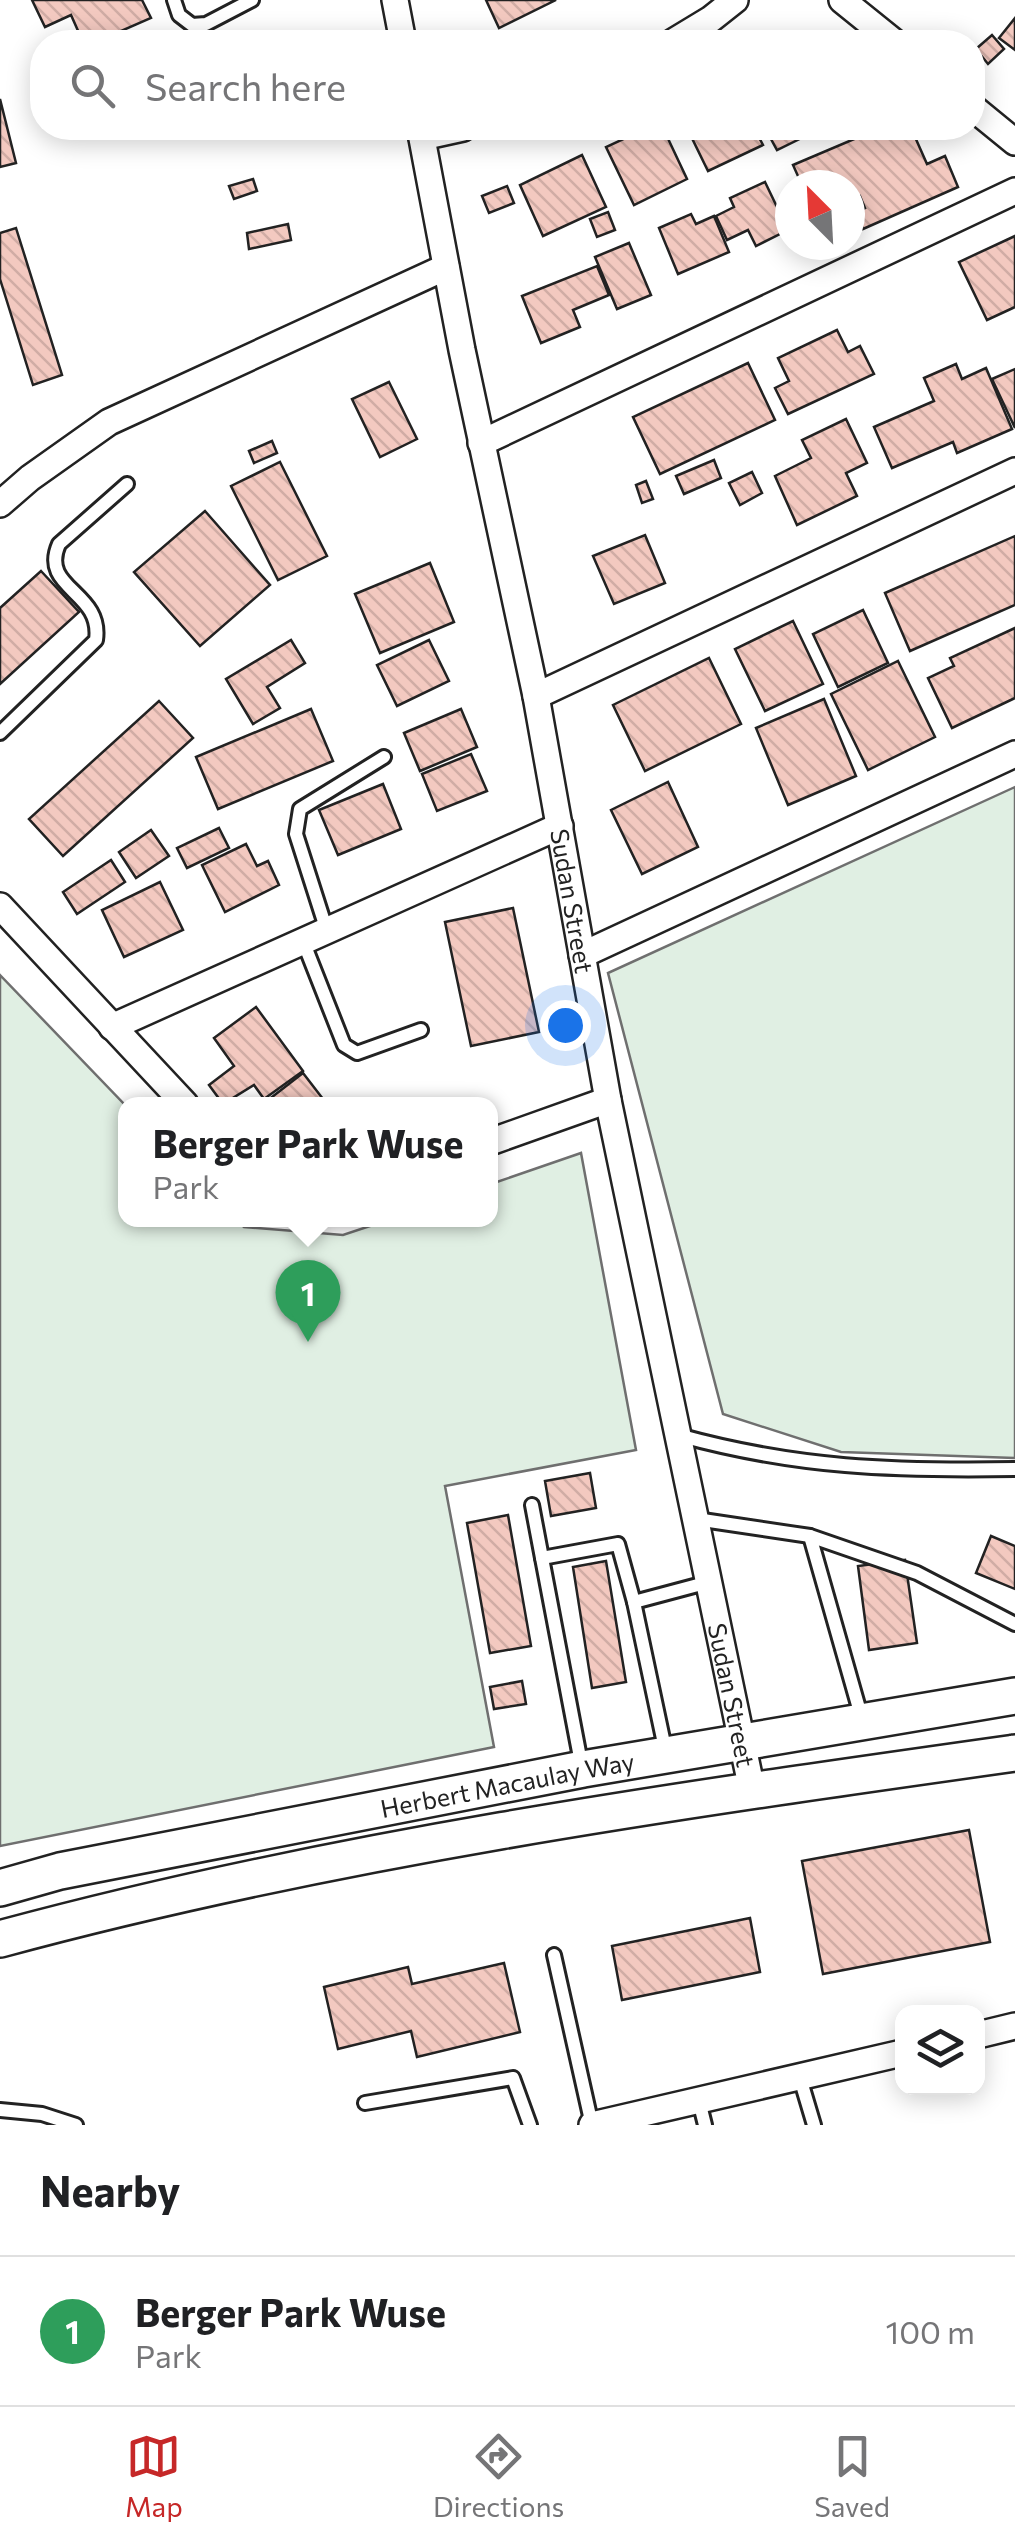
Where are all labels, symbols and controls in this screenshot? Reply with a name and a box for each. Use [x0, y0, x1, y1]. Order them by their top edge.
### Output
search box [30, 30, 985, 140]
icon: search [65, 58, 120, 113]
text: Search here [145, 62, 346, 109]
north arrow [775, 170, 865, 260]
street label: Sudan Street [545, 826, 600, 976]
your location [540, 1000, 591, 1051]
popup [118, 1097, 498, 1227]
text: Berger Park Wuse [153, 1119, 464, 1166]
text: Park [153, 1166, 219, 1206]
pin: 1 [276, 1260, 340, 1342]
street label: Sudan Street [703, 1621, 762, 1770]
street label: Herbert Macaulay Way [378, 1746, 637, 1823]
map controls [895, 2005, 985, 2095]
button: layers [895, 2005, 985, 2095]
text: Nearby [40, 2164, 180, 2216]
text: Berger Park Wuse [135, 2288, 446, 2335]
text: 1 [65, 2311, 80, 2351]
text: 100 m [886, 2311, 975, 2351]
text: Park [135, 2335, 202, 2375]
tab: Map [125, 2429, 183, 2523]
tab: Directions [433, 2429, 564, 2523]
tab: Saved [814, 2429, 890, 2523]

